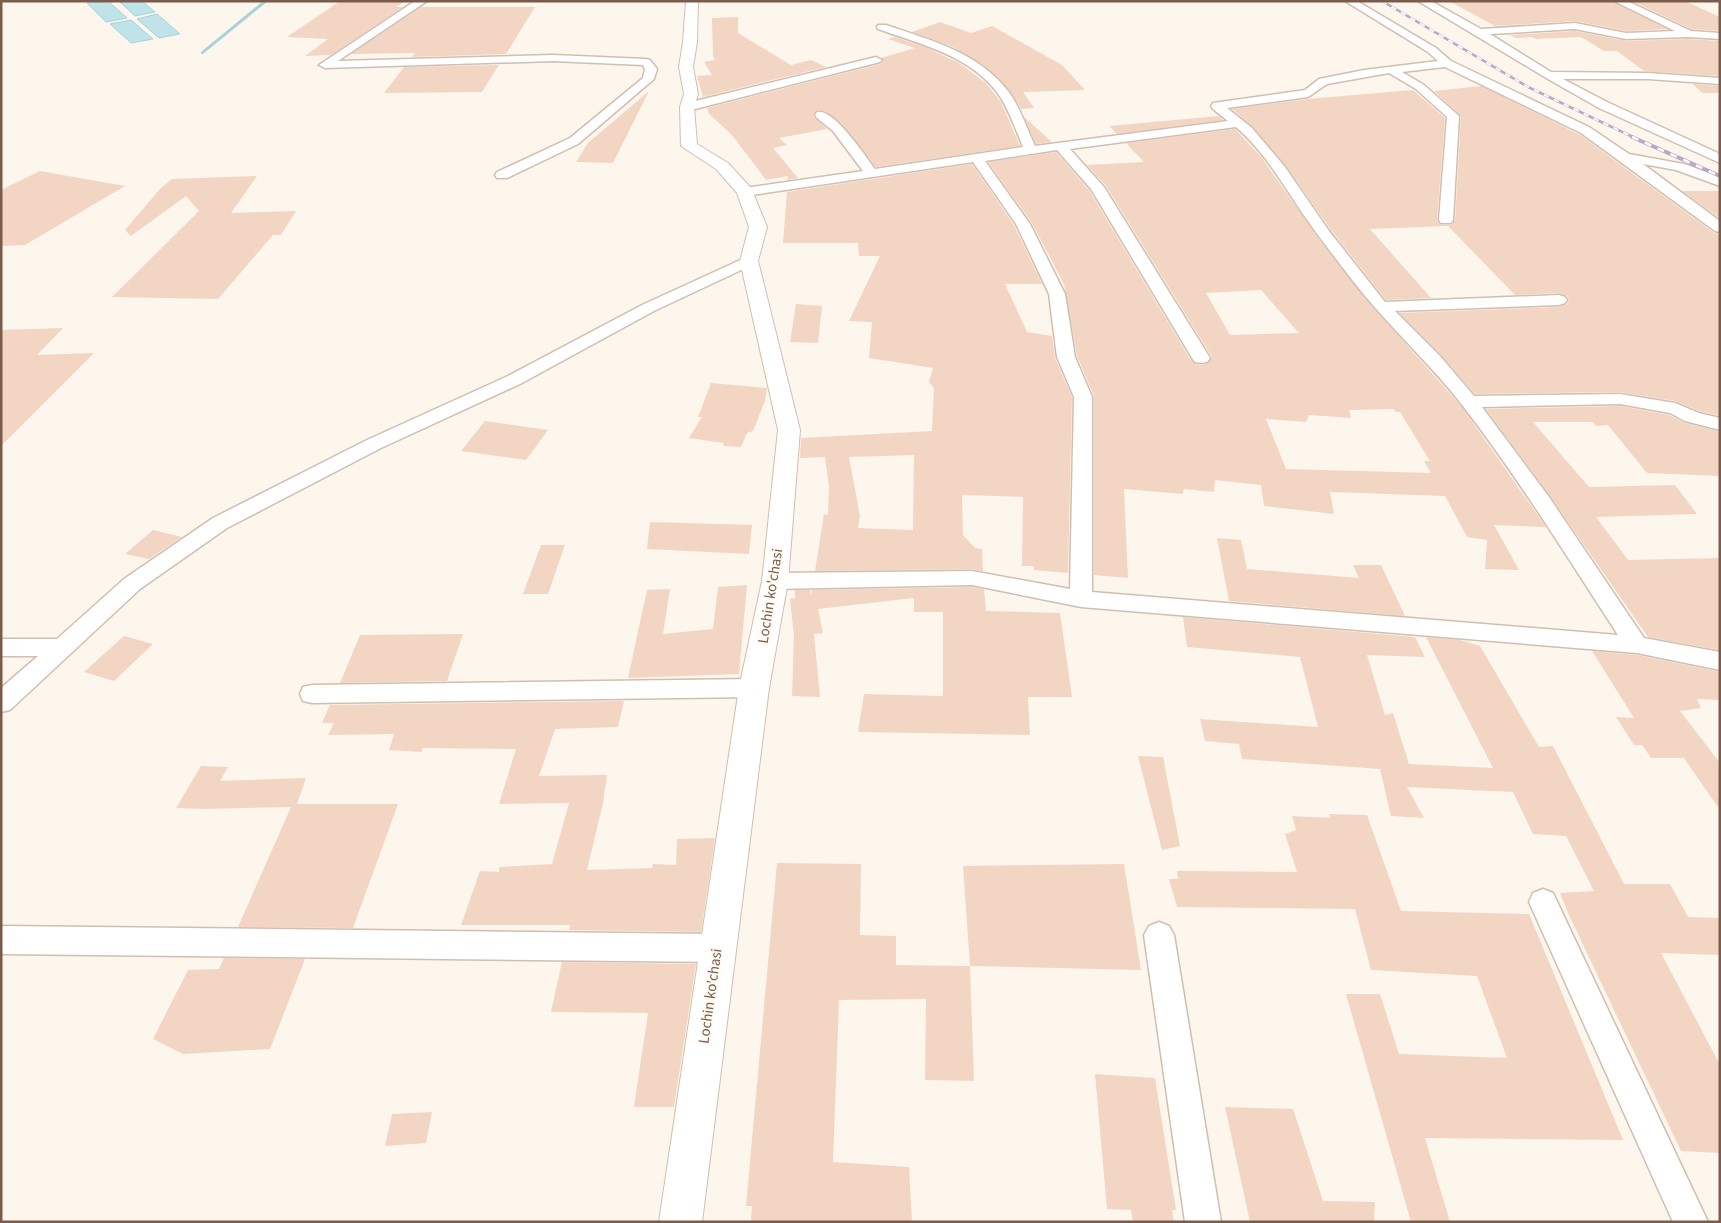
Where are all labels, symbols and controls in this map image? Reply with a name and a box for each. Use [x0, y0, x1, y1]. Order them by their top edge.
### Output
street label: Lochin ko'chasi [753, 547, 788, 645]
street label: Lochin ko'chasi [693, 947, 728, 1045]

